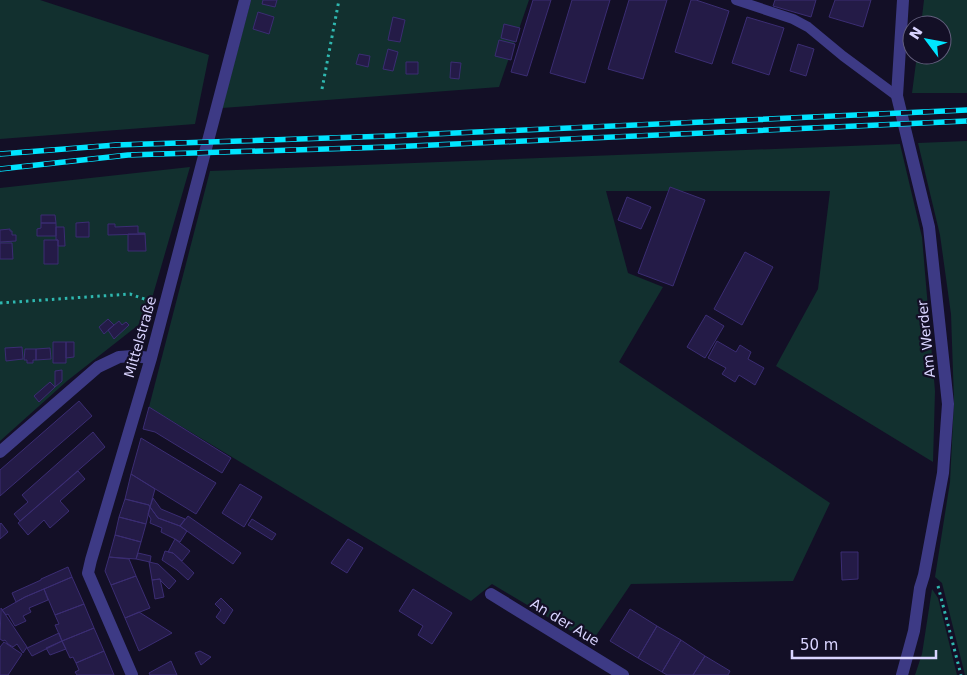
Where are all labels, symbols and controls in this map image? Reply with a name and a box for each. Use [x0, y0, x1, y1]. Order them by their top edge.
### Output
north arrow [902, 15, 952, 65]
text: N [906, 24, 926, 42]
street label: Mittelstraße [121, 294, 159, 380]
street label: Am Werder [914, 299, 938, 379]
street label: An der Aue [528, 595, 602, 649]
scale bar [792, 628, 936, 660]
text: 50 m [800, 636, 838, 654]

